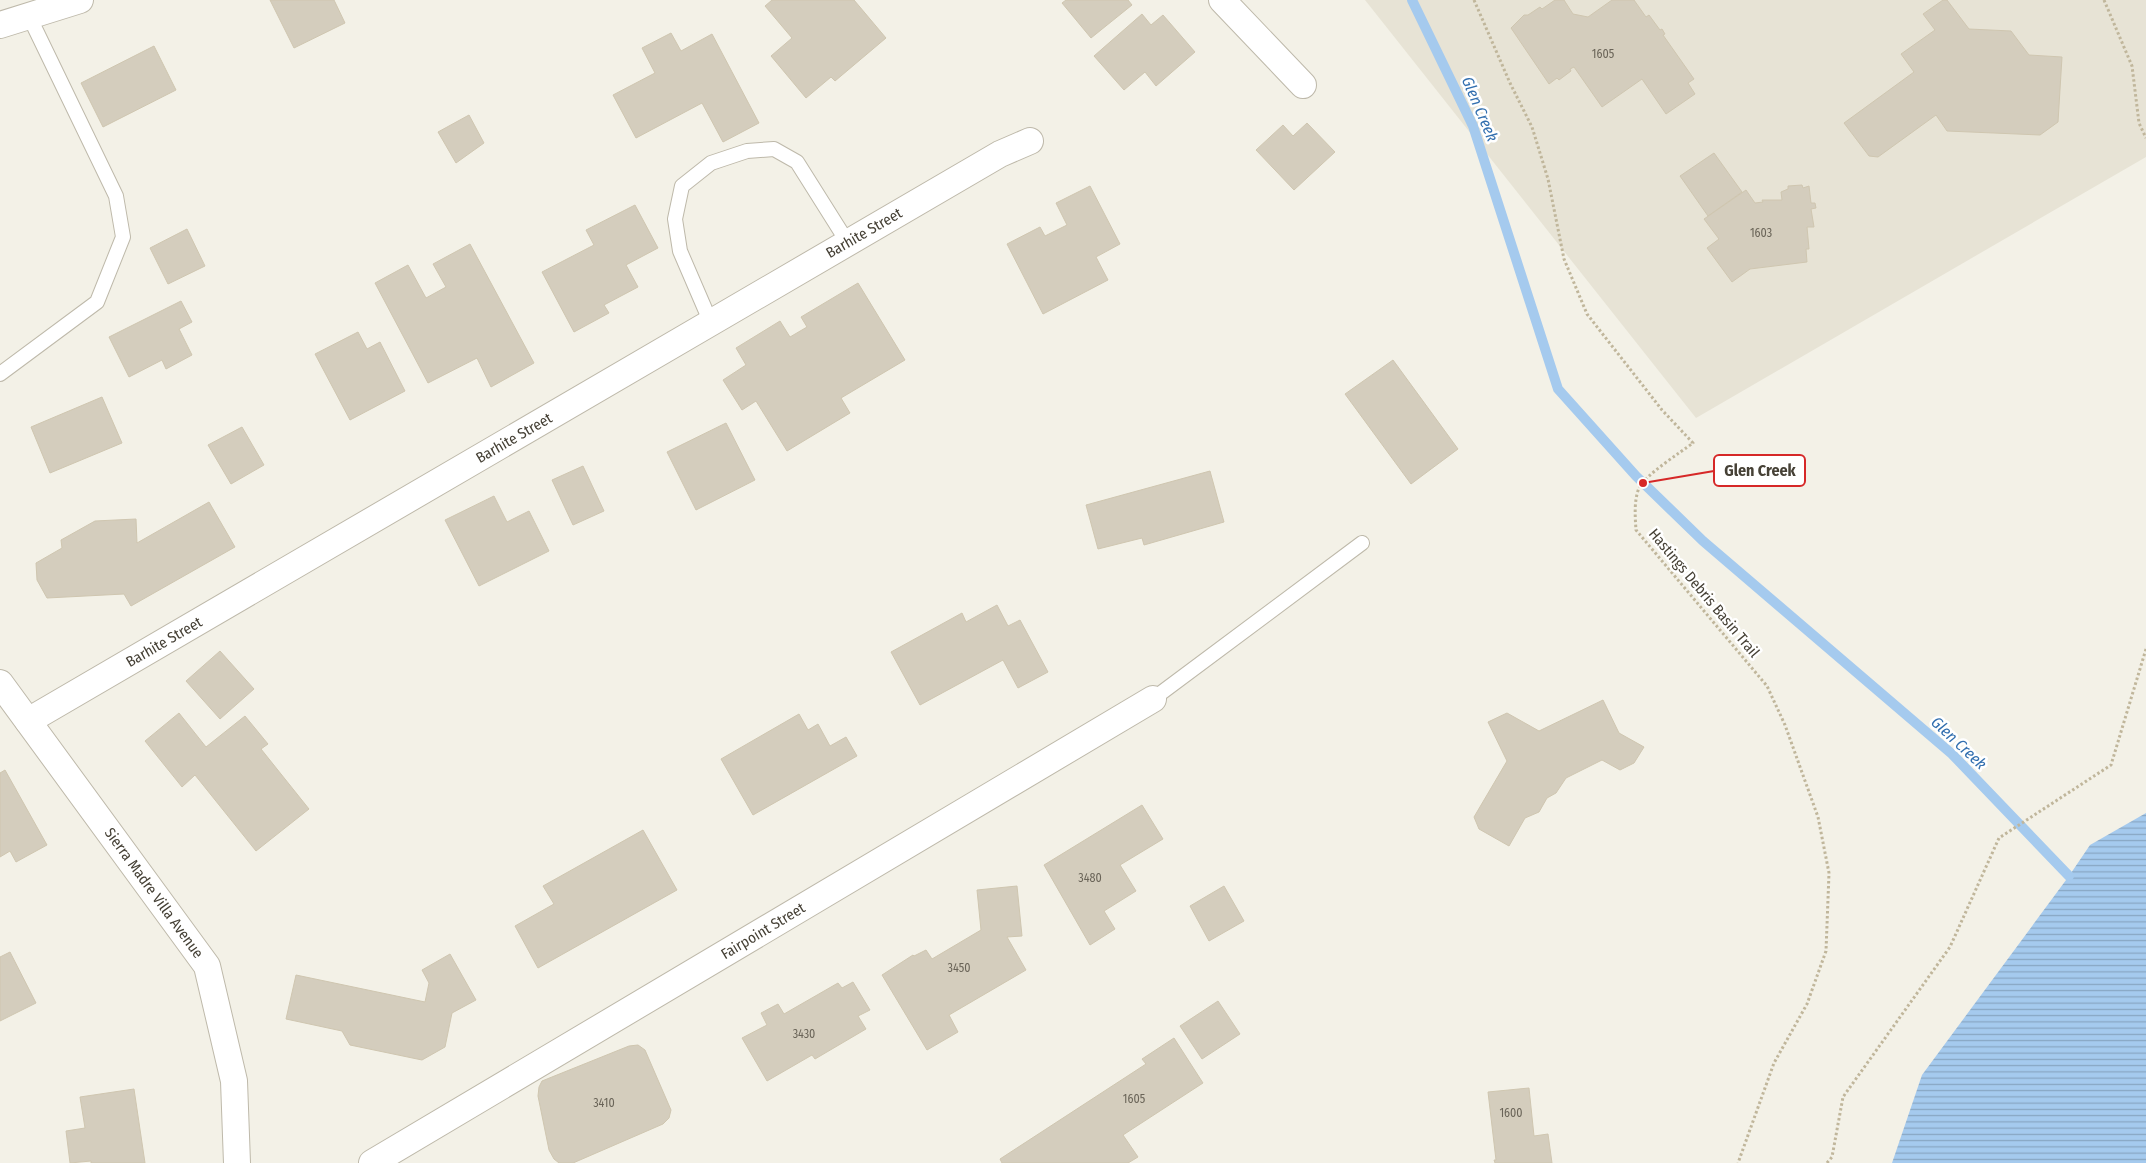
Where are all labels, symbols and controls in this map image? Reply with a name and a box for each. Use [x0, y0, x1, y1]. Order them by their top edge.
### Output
house number: 1605 [1592, 47, 1615, 61]
water label: Glen Creek [1458, 74, 1502, 144]
street label: Barhite Street [823, 204, 905, 262]
house number: 1603 [1750, 226, 1772, 240]
street label: Barhite Street [473, 409, 555, 467]
callout: Glen Creek [1714, 455, 1805, 486]
text: Glen Creek [1724, 461, 1797, 480]
street label: Hastings Debris Basin Trail [1645, 525, 1763, 661]
street label: Barhite Street [123, 613, 205, 671]
water label: Glen Creek [1927, 713, 1991, 773]
street label: Sierra Madre Villa Avenue [101, 824, 207, 962]
house number: 3480 [1078, 871, 1102, 885]
street label: Fairpoint Street [718, 899, 808, 963]
house number: 3450 [948, 961, 970, 975]
house number: 3430 [793, 1027, 815, 1041]
house number: 1605 [1123, 1092, 1146, 1106]
house number: 3410 [593, 1096, 615, 1110]
house number: 1600 [1499, 1106, 1523, 1120]

